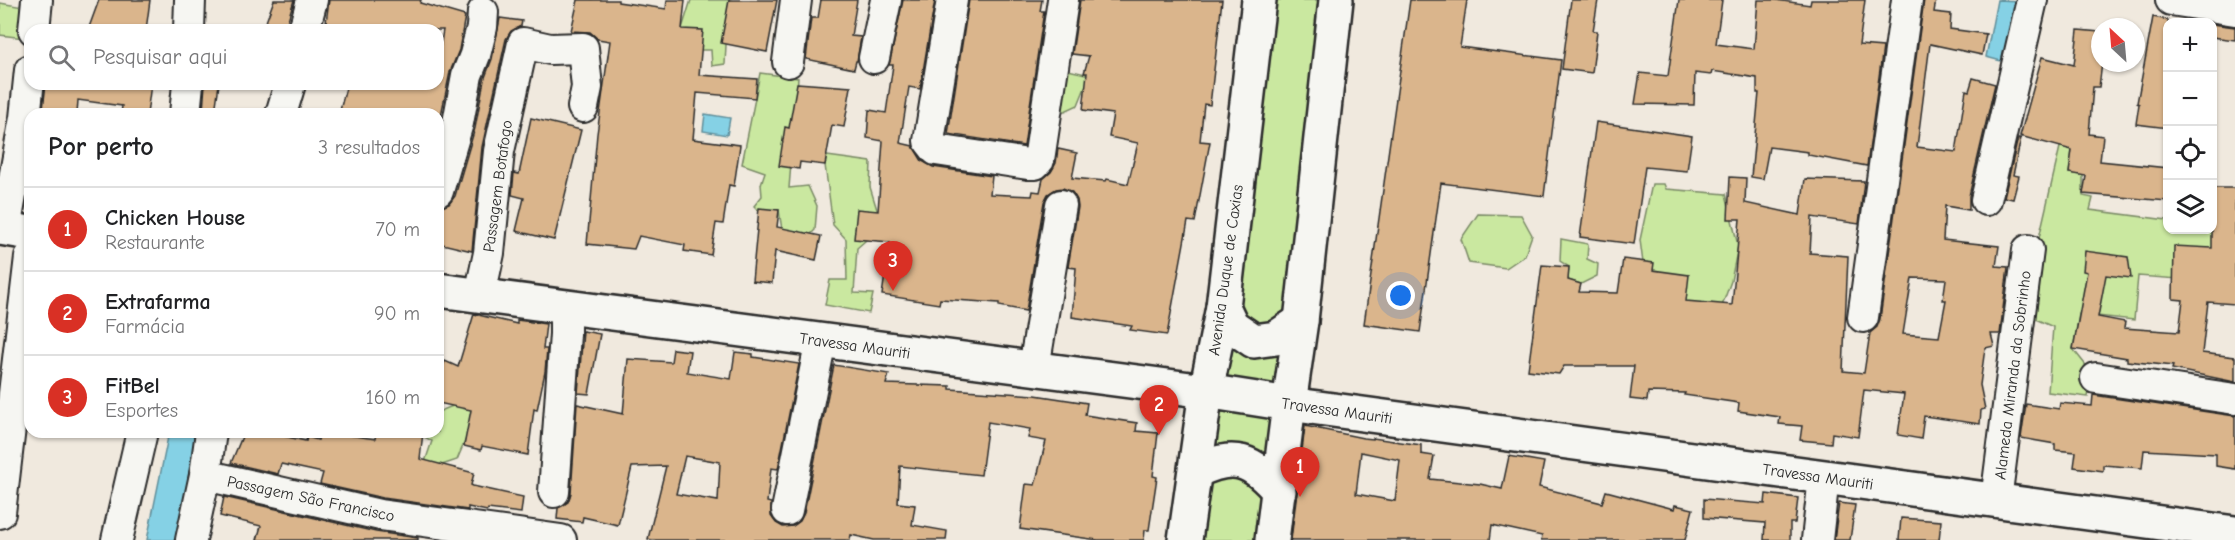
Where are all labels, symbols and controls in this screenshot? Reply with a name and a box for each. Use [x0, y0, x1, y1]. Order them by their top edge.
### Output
north arrow [2091, 18, 2145, 72]
map controls [2163, 18, 2217, 234]
button: + [2163, 18, 2217, 72]
search box [24, 24, 444, 90]
icon: search [45, 41, 78, 74]
text: Pesquisar aqui [93, 44, 228, 70]
button: − [2163, 72, 2217, 126]
street label: Passagem Botafogo [480, 119, 516, 253]
button: locate [2163, 126, 2217, 180]
text: Por perto [48, 132, 154, 162]
text: 3 resultados [318, 136, 420, 159]
button: layers [2163, 180, 2217, 234]
street label: Avenida Duque de Caxias [1205, 183, 1247, 357]
text: Chicken House [105, 205, 245, 231]
text: 1 [64, 218, 71, 241]
text: 70 m [375, 218, 420, 241]
text: Restaurante [105, 231, 205, 254]
pin: 3 [874, 242, 912, 291]
street label: Alameda Miranda da Sobrinho [1991, 270, 2035, 481]
your location [1386, 281, 1415, 310]
text: Extrafarma [105, 289, 211, 315]
text: 2 [63, 302, 72, 325]
text: 90 m [374, 302, 420, 325]
text: Farmácia [105, 315, 185, 338]
street label: Travessa Mauriti [798, 329, 912, 363]
text: FitBel [105, 373, 160, 399]
text: 3 [63, 386, 72, 409]
text: 160 m [366, 386, 420, 409]
pin: 2 [1140, 386, 1178, 435]
street label: Travessa Mauriti [1280, 394, 1394, 428]
text: Esportes [105, 399, 178, 422]
pin: 1 [1280, 448, 1320, 497]
street label: Travessa Mauriti [1761, 460, 1875, 494]
street label: Passagem São Francisco [226, 472, 396, 526]

